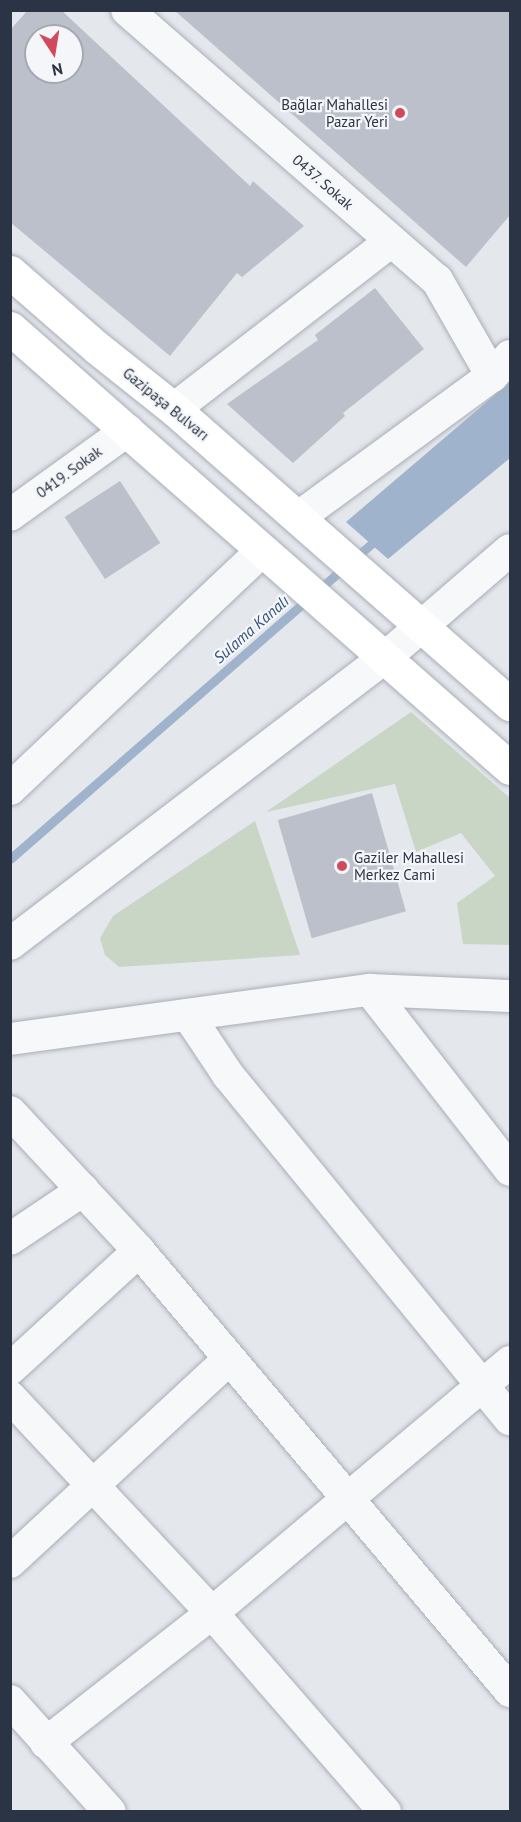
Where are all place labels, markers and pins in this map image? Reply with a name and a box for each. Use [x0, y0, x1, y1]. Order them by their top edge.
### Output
place label: Bağlar Mahallesi Pazar Yeri [281, 95, 388, 130]
marker: Bağlar Mahallesi Pazar Yeri [393, 106, 407, 120]
place label: Gaziler Mahallesi Merkez Cami [354, 848, 464, 883]
marker: Gaziler Mahallesi Merkez Cami [335, 859, 349, 873]

